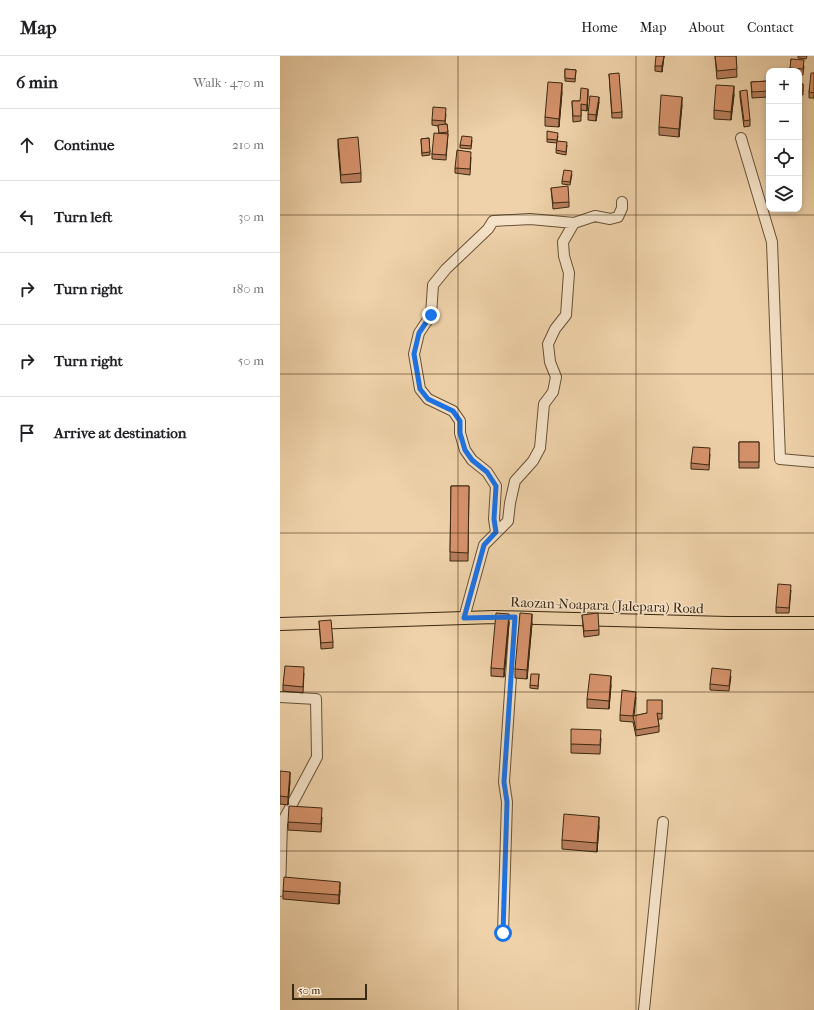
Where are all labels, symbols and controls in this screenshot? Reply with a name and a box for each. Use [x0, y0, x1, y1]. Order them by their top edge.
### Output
text: Map [20, 17, 56, 39]
text: Home [581, 19, 618, 36]
text: Map [640, 19, 667, 36]
text: About [689, 19, 725, 36]
text: Contact [747, 19, 794, 36]
map controls [766, 68, 802, 212]
button: + [766, 68, 802, 104]
text: 6 min [16, 72, 58, 92]
text: Walk · 470 m [193, 75, 264, 90]
button: − [766, 104, 802, 140]
icon: ahead [16, 134, 38, 156]
text: Continue [54, 136, 114, 154]
text: 210 m [232, 137, 264, 152]
button: locate [766, 140, 802, 176]
button: layers [766, 176, 802, 212]
icon: left [16, 206, 38, 228]
text: Turn left [54, 208, 112, 226]
text: 30 m [238, 209, 264, 224]
icon: right [16, 278, 38, 300]
text: Turn right [54, 280, 123, 298]
text: 180 m [232, 281, 264, 296]
route end [422, 306, 440, 324]
icon: right [16, 350, 38, 372]
text: Turn right [54, 352, 123, 370]
text: 50 m [238, 353, 264, 368]
icon: arrive [16, 422, 38, 444]
text: Arrive at destination [54, 424, 186, 442]
street label: Raozan-Noapara (Jalepara) Road [510, 594, 704, 617]
route start [494, 924, 512, 942]
scale bar [292, 982, 367, 1001]
text: 50 m [298, 984, 320, 997]

